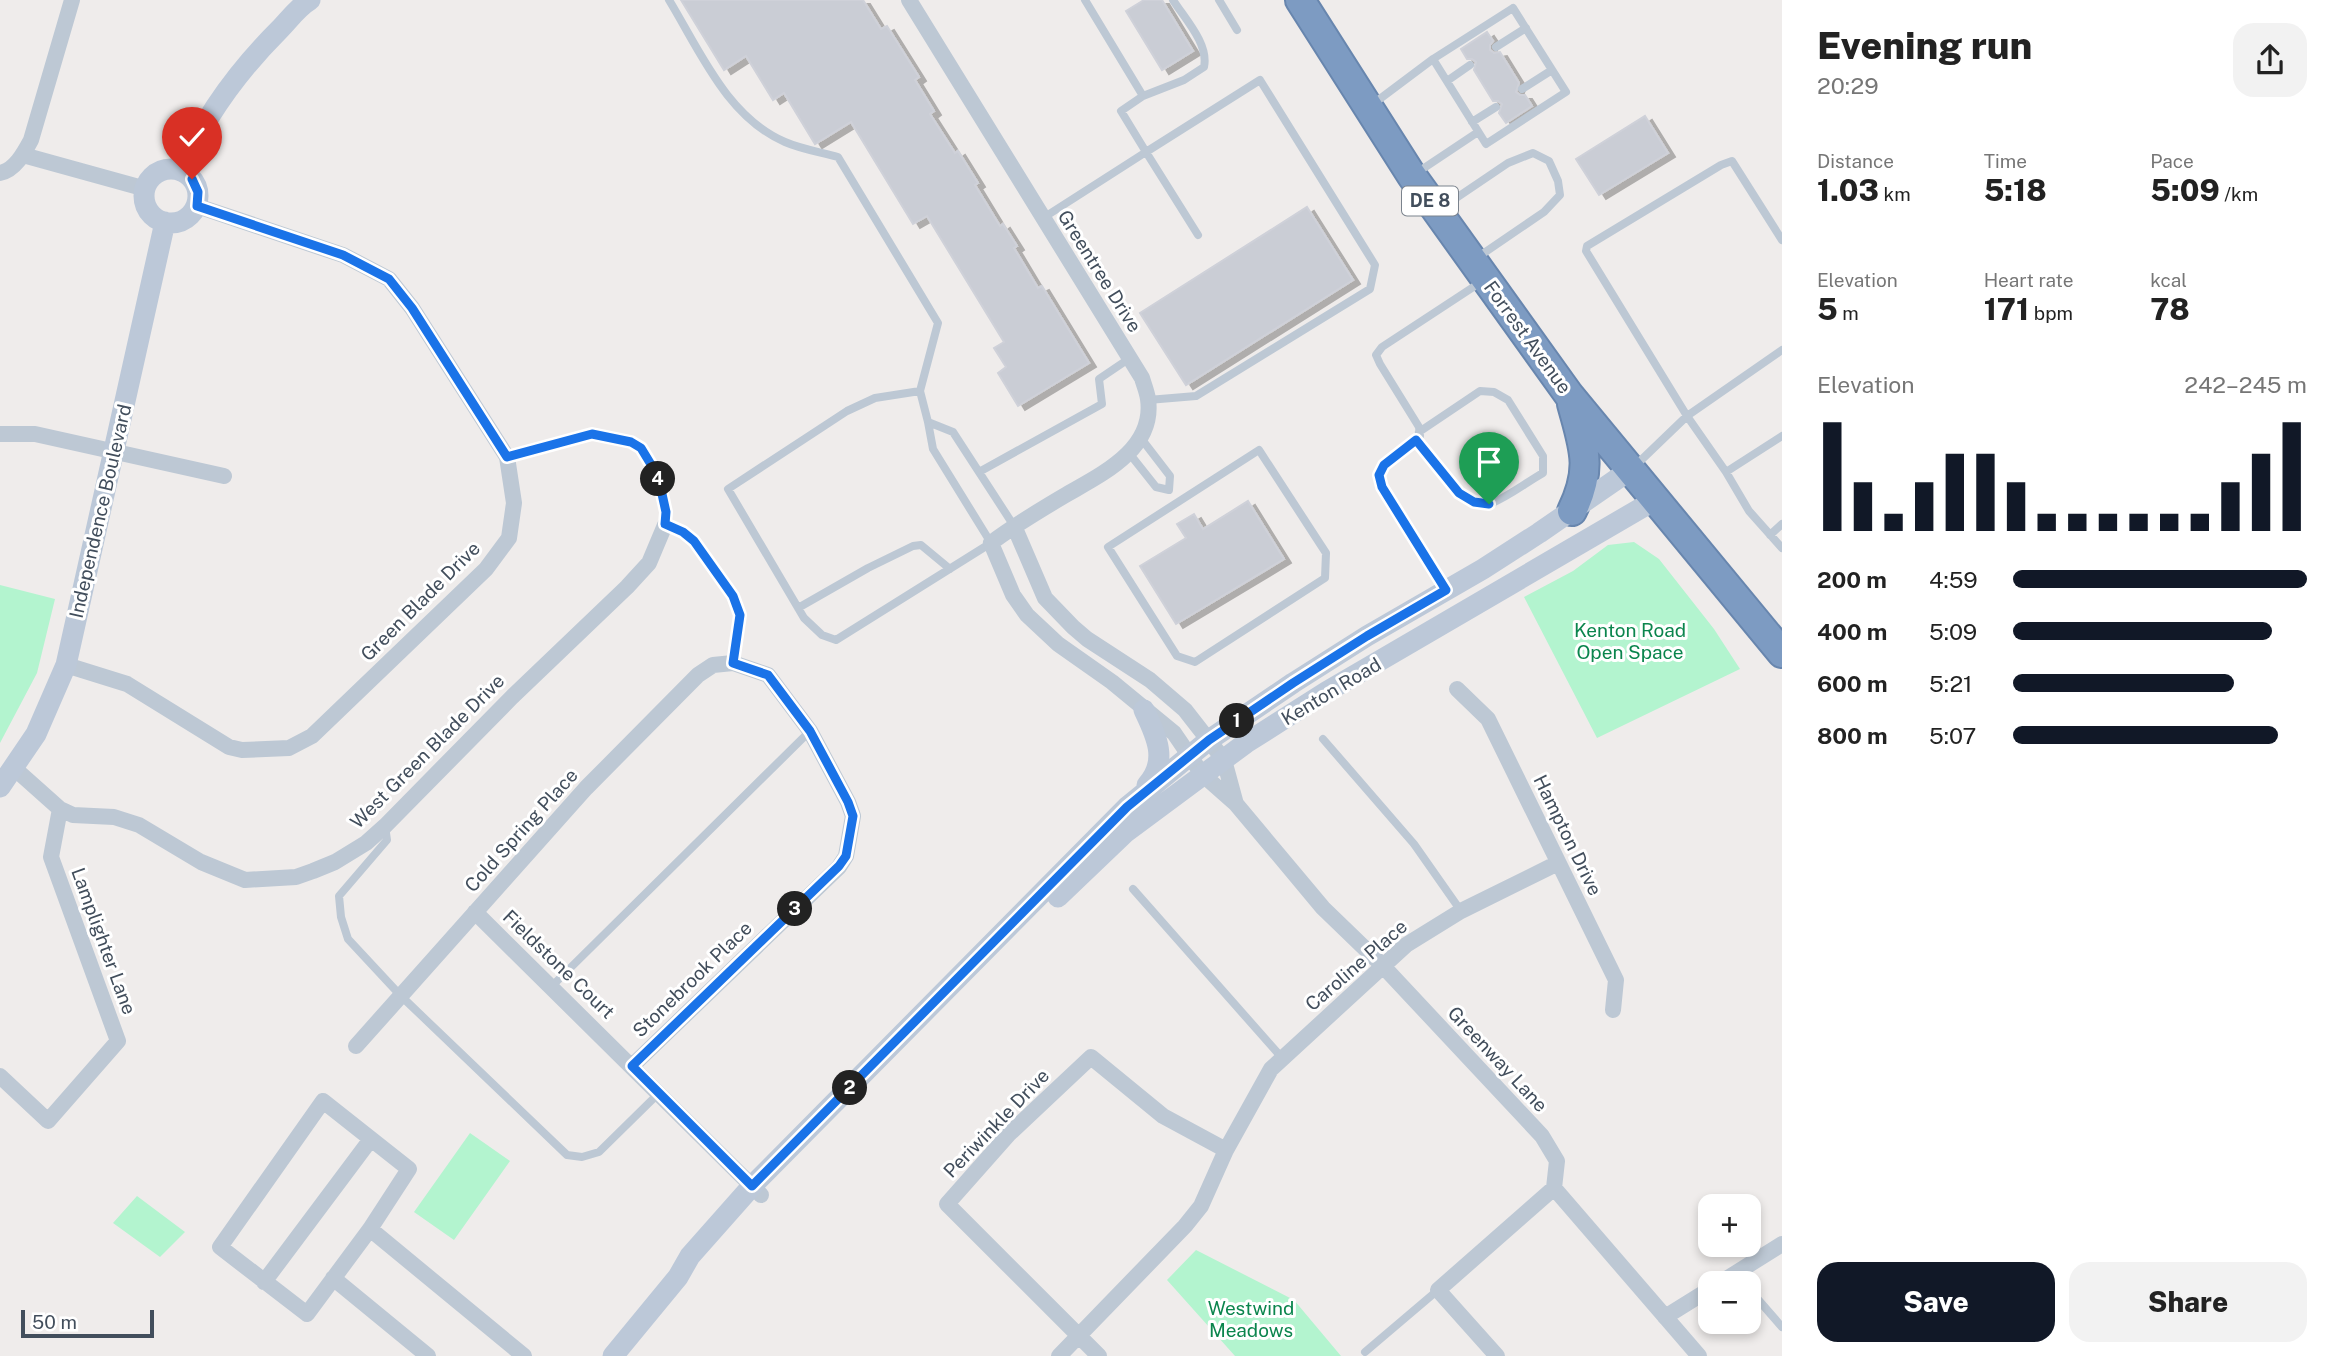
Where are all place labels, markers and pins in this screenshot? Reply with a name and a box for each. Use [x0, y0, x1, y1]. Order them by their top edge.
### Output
pin [162, 107, 222, 179]
pin [1459, 432, 1519, 504]
pin: 4 [640, 462, 676, 496]
pin: 1 [1220, 704, 1254, 738]
pin: 3 [778, 892, 812, 926]
pin: 2 [832, 1070, 868, 1106]

